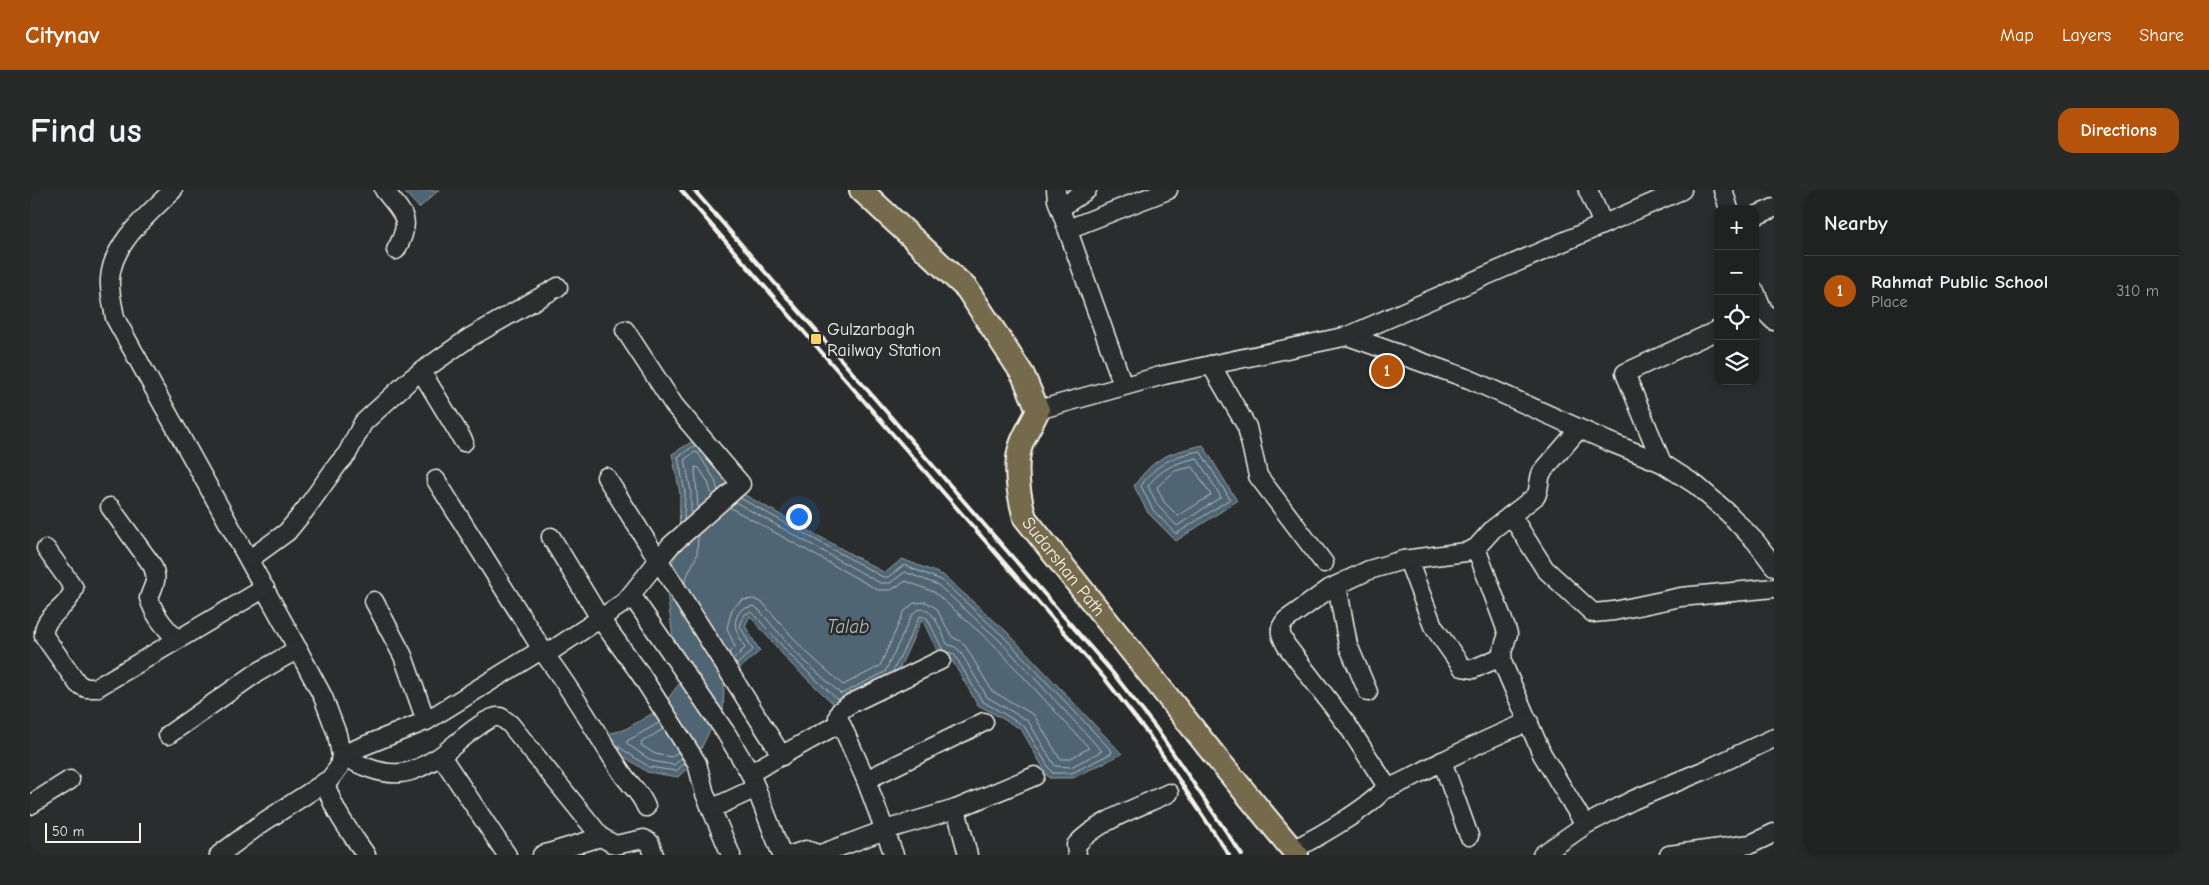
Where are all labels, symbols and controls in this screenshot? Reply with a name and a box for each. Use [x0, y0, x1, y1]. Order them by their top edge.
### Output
text: Citynav [25, 21, 100, 49]
text: Map [2000, 25, 2034, 46]
text: Layers [2062, 25, 2111, 46]
text: Share [2139, 25, 2184, 46]
button: Directions [2058, 108, 2179, 153]
text: Find us [30, 110, 142, 151]
map controls [1714, 205, 1759, 385]
button: + [1714, 205, 1759, 250]
text: Nearby [1824, 211, 1888, 235]
button: − [1714, 250, 1759, 295]
text: Rahmat Public School [1871, 271, 2048, 293]
text: 1 [1837, 282, 1843, 300]
text: 310 m [2116, 282, 2159, 300]
text: Place [1871, 293, 1907, 311]
button: locate [1714, 295, 1759, 340]
place label: Gulzarbagh Railway Station [827, 319, 941, 361]
marker: Gulzarbagh Railway Station [809, 332, 823, 346]
button: layers [1714, 340, 1759, 385]
pin: 1 [1371, 352, 1403, 390]
your location [786, 504, 812, 530]
street label: Sudarshan Path [1017, 513, 1109, 621]
water label: Talab [827, 616, 869, 638]
scale bar [45, 820, 141, 843]
text: 50 m [52, 823, 84, 840]

